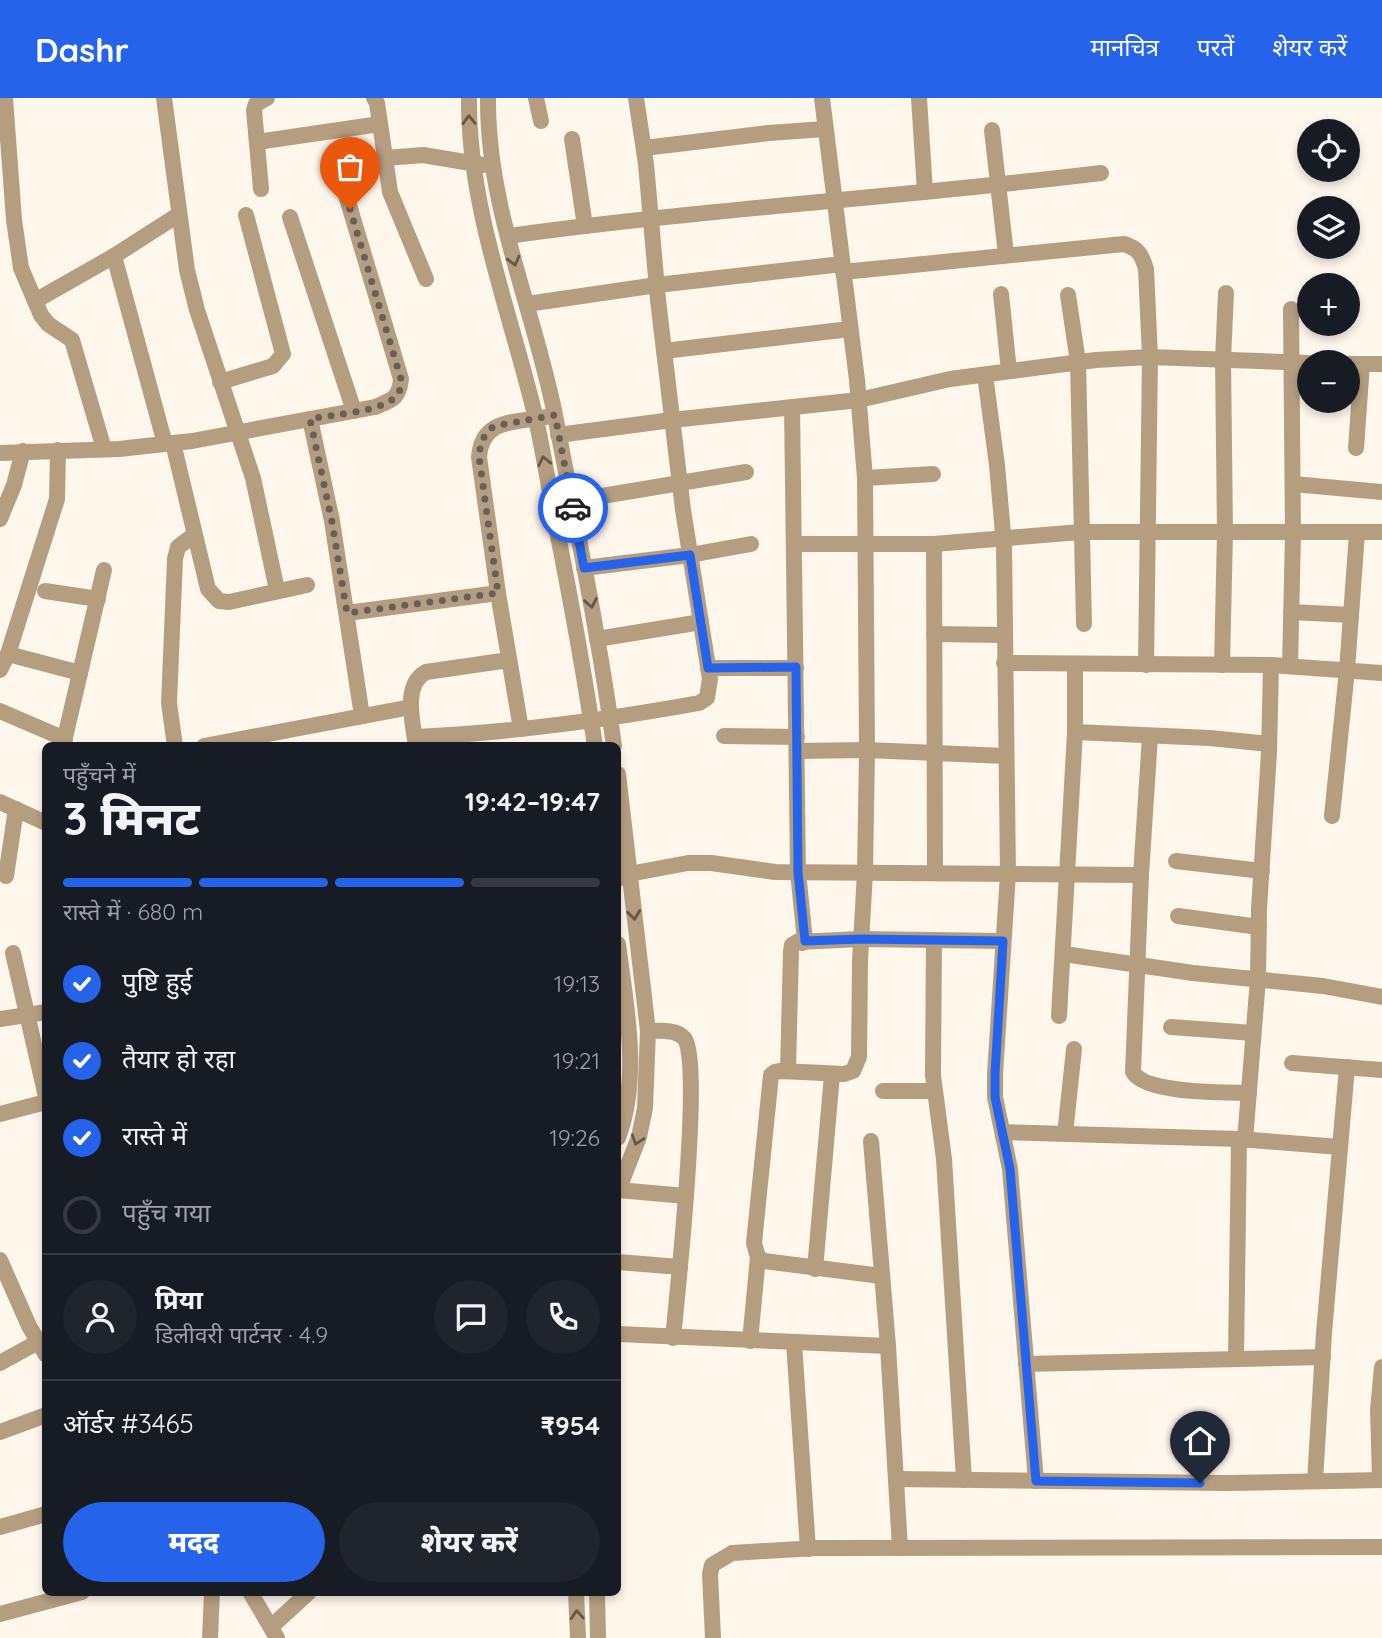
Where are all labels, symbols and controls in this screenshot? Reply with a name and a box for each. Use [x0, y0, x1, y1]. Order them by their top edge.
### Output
text: Dashr [35, 29, 129, 70]
text: मानचित्र [1090, 32, 1159, 62]
text: परतें [1197, 32, 1234, 62]
text: शेयर करें [1272, 32, 1347, 62]
one-way arrow [461, 114, 477, 125]
map controls [1297, 119, 1360, 413]
button: locate [1297, 119, 1360, 182]
pin [320, 137, 380, 209]
icon: bag [331, 148, 369, 186]
button: layers [1297, 196, 1360, 259]
one-way arrow [506, 255, 521, 267]
button: + [1297, 273, 1360, 336]
button: − [1297, 350, 1360, 413]
one-way arrow [537, 455, 552, 467]
courier [538, 473, 608, 543]
icon: car [554, 489, 592, 527]
one-way arrow [583, 597, 598, 609]
text: पहुँचने में [63, 760, 136, 789]
text: 19:42–19:47 [465, 785, 600, 818]
text: 3 मिनट [63, 789, 200, 847]
text: रास्ते में · 680 m [63, 897, 203, 926]
one-way arrow [626, 909, 641, 921]
icon: check [63, 965, 101, 1003]
text: पुष्टि हुई [122, 965, 192, 998]
text: 19:13 [554, 969, 600, 998]
icon: check [63, 1042, 101, 1080]
text: तैयार हो रहा [122, 1042, 235, 1075]
text: 19:21 [553, 1046, 600, 1075]
icon: check [63, 1119, 101, 1157]
text: रास्ते में [122, 1119, 187, 1152]
text: 19:26 [549, 1123, 600, 1152]
one-way arrow [631, 1133, 645, 1146]
text: पहुँच गया [122, 1196, 211, 1229]
button: person [63, 1280, 137, 1354]
button: chat [434, 1280, 508, 1354]
button: phone [526, 1280, 600, 1354]
text: प्रिया [155, 1283, 203, 1316]
text: डिलीवरी पार्टनर · 4.9 [155, 1320, 328, 1349]
text: ऑर्डर #3465 [63, 1407, 194, 1440]
text: ₹954 [541, 1409, 600, 1442]
pin [1170, 1411, 1230, 1483]
icon: home [1181, 1422, 1219, 1460]
button: मदद [63, 1502, 325, 1582]
button: शेयर करें [339, 1502, 600, 1582]
one-way arrow [570, 1609, 585, 1620]

